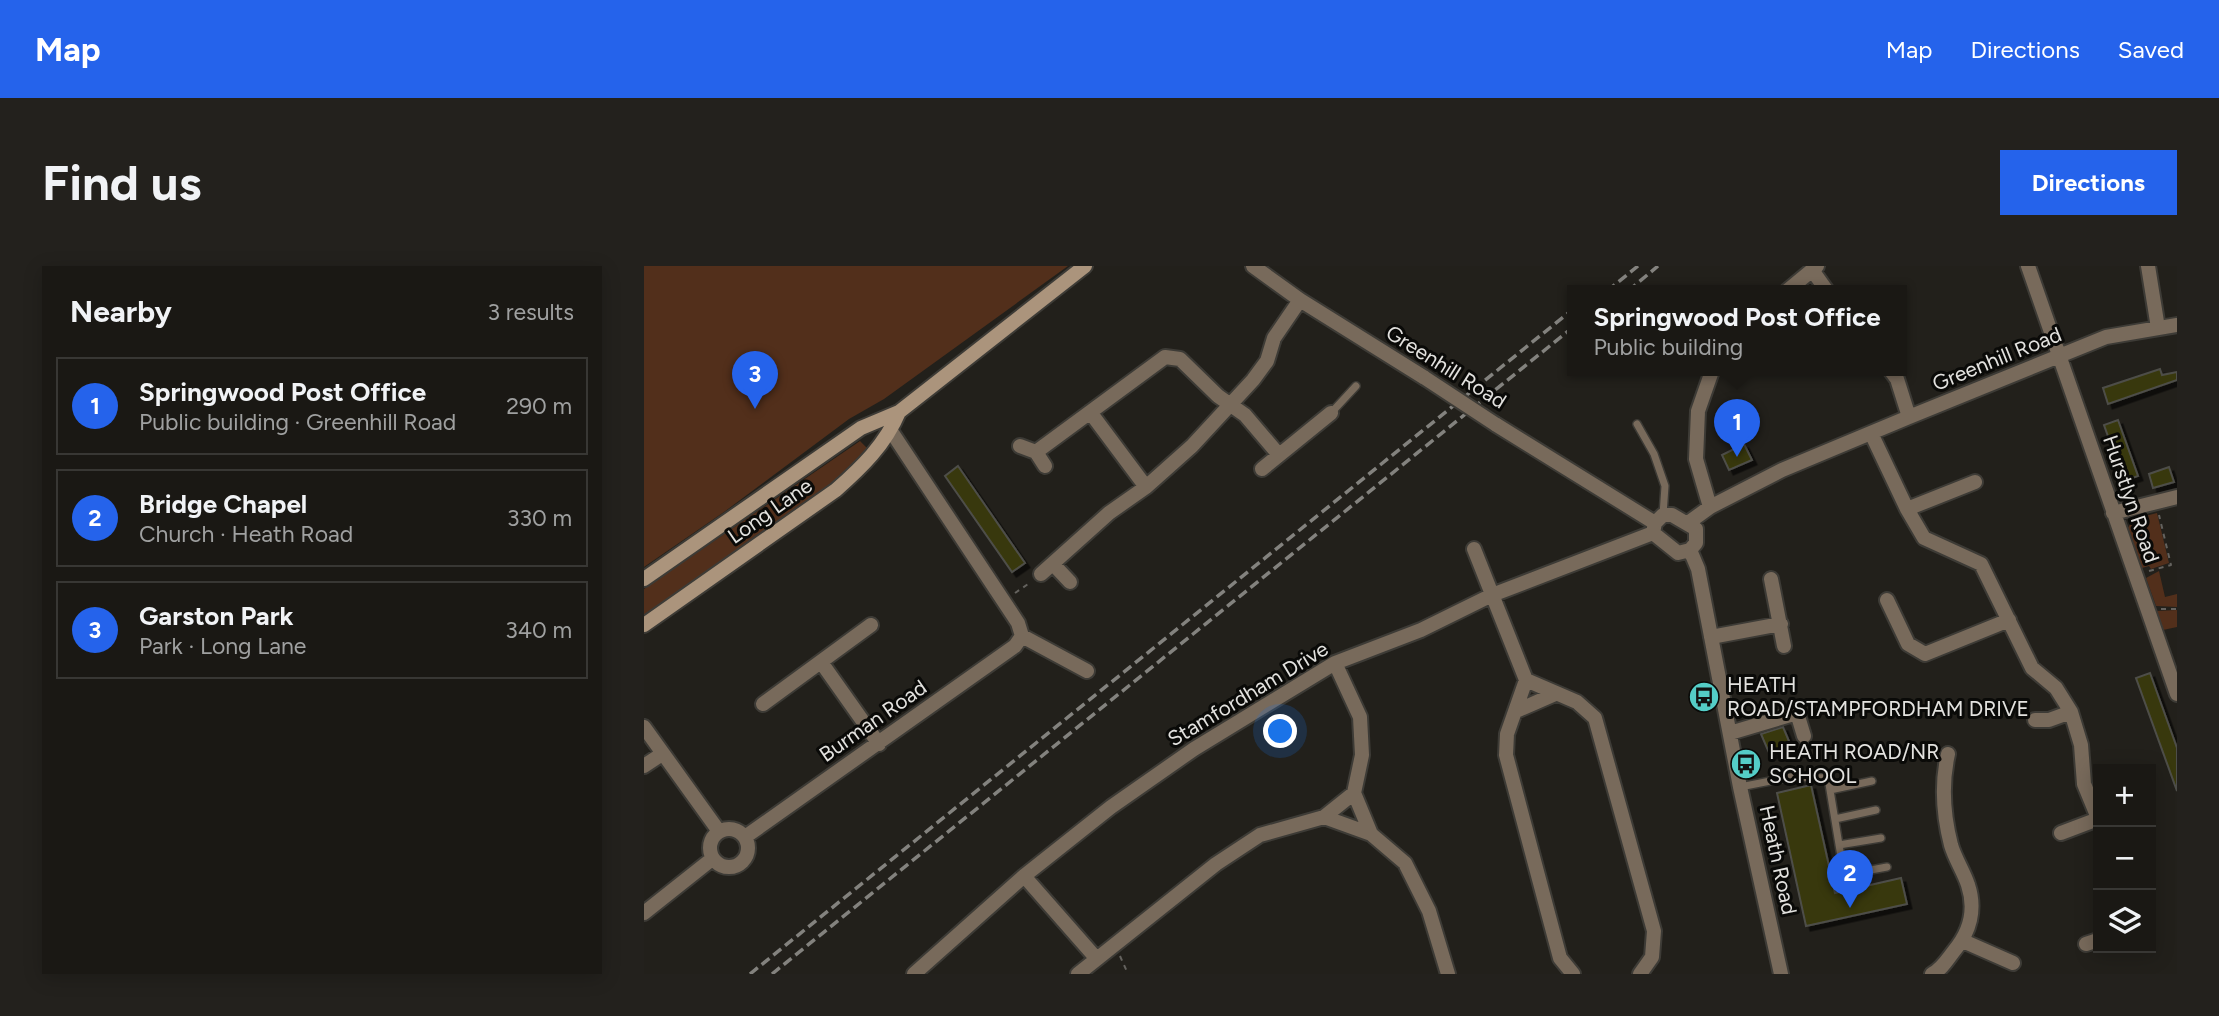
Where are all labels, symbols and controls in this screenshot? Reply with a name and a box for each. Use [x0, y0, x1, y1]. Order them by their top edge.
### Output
text: Map [35, 30, 101, 69]
text: Map [1886, 35, 1932, 64]
text: Directions [1970, 35, 2080, 64]
text: Saved [2118, 35, 2184, 64]
button: Directions [2000, 150, 2177, 215]
text: Find us [42, 153, 201, 212]
popup [1567, 285, 1907, 376]
text: Nearby [70, 293, 172, 330]
text: 3 results [487, 298, 574, 326]
text: Springwood Post Office [1593, 301, 1881, 333]
street label: Greenhill Road [1382, 320, 1511, 413]
street label: Greenhill Road [1929, 321, 2065, 396]
text: Public building [1593, 333, 1743, 361]
pin: 3 [732, 351, 778, 409]
text: Springwood Post Office [139, 376, 426, 408]
text: 1 [90, 392, 100, 420]
text: 290 m [506, 392, 572, 420]
pin: 1 [1714, 399, 1760, 457]
text: Public building · Greenhill Road [139, 408, 456, 436]
street label: Hurstlyn Road [2098, 432, 2165, 566]
street label: Long Lane [723, 472, 817, 549]
text: Bridge Chapel [139, 488, 307, 520]
text: 2 [88, 504, 102, 532]
text: 330 m [507, 504, 572, 532]
text: Church · Heath Road [139, 520, 353, 548]
text: Garston Park [139, 600, 294, 632]
text: 3 [89, 616, 101, 644]
text: 340 m [505, 616, 572, 644]
text: Park · Long Lane [139, 632, 306, 660]
street label: Stamfordham Drive [1163, 636, 1332, 751]
place label: HEATH ROAD/STAMPFORDHAM DRIVE [1727, 672, 2029, 721]
street label: Burman Road [814, 674, 931, 767]
bus stop icon: HEATH ROAD/STAMPFORDHAM DRIVE [1687, 680, 1721, 714]
your location [1263, 714, 1297, 748]
place label: HEATH ROAD/NR SCHOOL [1769, 739, 1939, 788]
bus stop icon: HEATH ROAD/NR SCHOOL [1729, 747, 1763, 781]
map controls [2093, 764, 2156, 953]
button: + [2093, 764, 2156, 827]
street label: Heath Road [1755, 803, 1802, 917]
button: − [2093, 827, 2156, 890]
pin: 2 [1827, 850, 1873, 908]
button: layers [2093, 890, 2156, 953]

